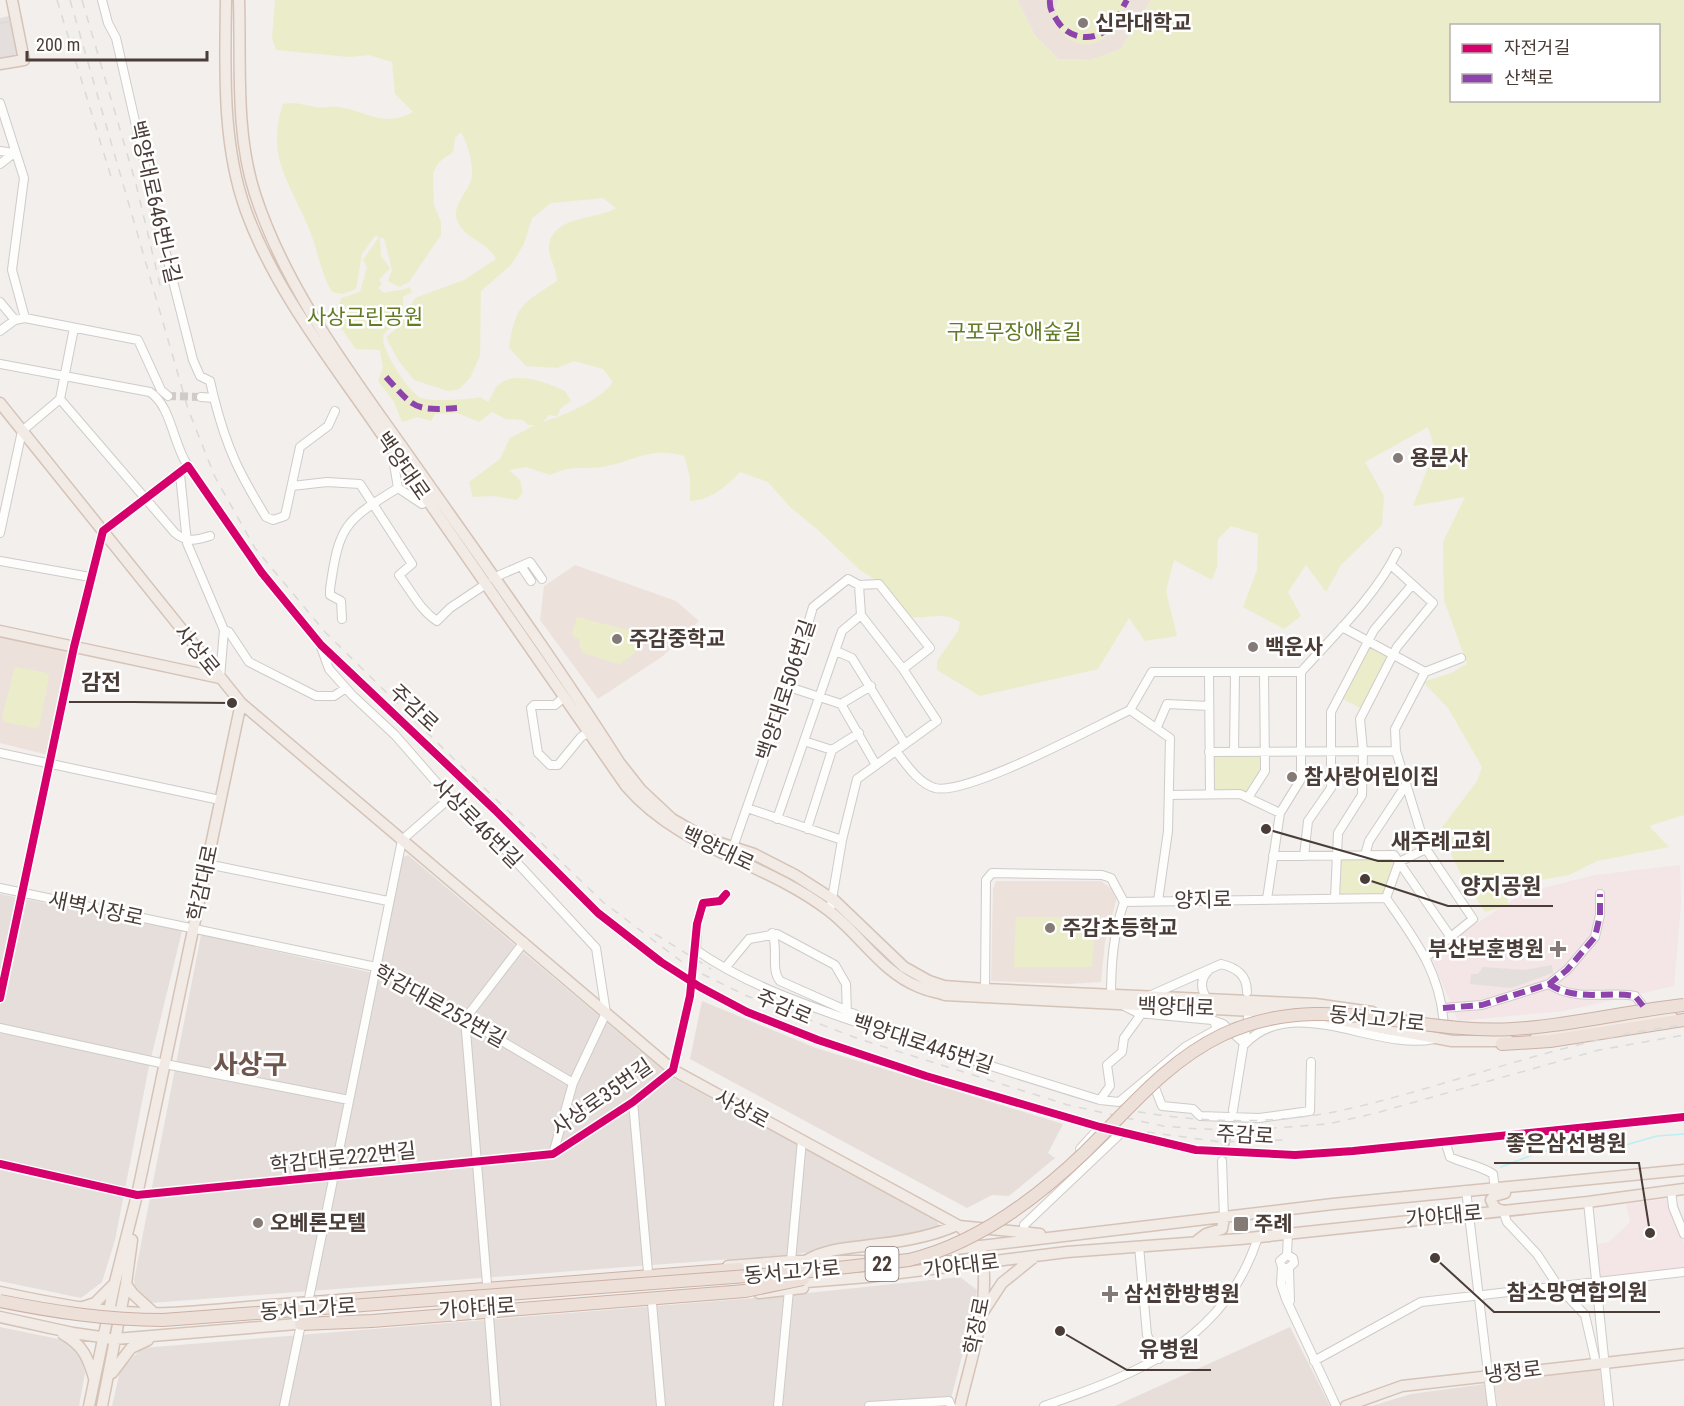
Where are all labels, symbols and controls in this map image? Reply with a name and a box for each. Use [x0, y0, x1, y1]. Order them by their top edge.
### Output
place label: 신라대학교 [1095, 11, 1192, 35]
marker: 신라대학교 [1076, 16, 1090, 30]
scale bar [27, 24, 207, 62]
legend [1450, 24, 1660, 102]
text: 200 m [36, 34, 80, 55]
text: 자전거길 [1504, 37, 1570, 58]
text: 산책로 [1504, 67, 1554, 88]
street label: 백양대로646번나길 [125, 118, 185, 286]
park label: 사상근린공원 [307, 305, 423, 329]
park label: 구포무장애숲길 [946, 320, 1082, 344]
street label: 백양대로 [371, 427, 435, 505]
place label: 용문사 [1410, 446, 1468, 470]
marker: 용문사 [1391, 451, 1405, 465]
street label: 백양대로506번길 [752, 616, 820, 764]
street label: 사상로 [169, 620, 225, 680]
place label: 주감중학교 [629, 627, 726, 651]
marker: 주감중학교 [610, 632, 624, 646]
place label: 백운사 [1265, 635, 1323, 659]
marker: 백운사 [1246, 640, 1260, 654]
callout: 감전 [69, 662, 133, 702]
text: 감전 [81, 670, 121, 695]
street label: 주감로 [385, 679, 443, 737]
place label: 참사랑어린이집 [1304, 765, 1439, 789]
marker: 참사랑어린이집 [1285, 770, 1299, 784]
street label: 사상로46번길 [427, 773, 527, 873]
callout: 새주례교회 [1378, 821, 1504, 861]
street label: 백양대로 [678, 822, 758, 876]
text: 새주례교회 [1390, 829, 1492, 854]
street label: 학감대로 [183, 843, 223, 923]
callout: 양지공원 [1448, 866, 1553, 906]
text: 양지공원 [1461, 874, 1541, 899]
street label: 새벽시장로 [46, 887, 146, 931]
street label: 양지로 [1174, 887, 1232, 913]
place label: 주감초등학교 [1062, 916, 1178, 940]
marker: 주감초등학교 [1043, 921, 1057, 935]
place label: 부산보훈병원 [1428, 937, 1544, 961]
marker: 부산보훈병원 [1549, 940, 1567, 958]
street label: 학감대로252번길 [370, 960, 510, 1052]
street label: 주감로 [753, 985, 815, 1029]
street label: 백양대로 [1137, 994, 1215, 1020]
street label: 동서고가로 [1328, 1002, 1426, 1036]
street label: 백양대로445번길 [849, 1010, 997, 1078]
district label: 사상구 [213, 1049, 287, 1081]
street label: 사상로35번길 [547, 1054, 657, 1140]
street label: 사상로 [711, 1085, 773, 1133]
street label: 주감로 [1215, 1121, 1275, 1149]
callout: 좋은삼선병원 [1494, 1123, 1639, 1163]
text: 좋은삼선병원 [1505, 1131, 1627, 1156]
street label: 학감대로222번길 [269, 1138, 417, 1178]
street label: 가야대로 [1404, 1201, 1484, 1231]
place label: 오베론모텔 [270, 1211, 367, 1235]
place label: 주례 [1254, 1212, 1293, 1236]
marker: 주례 [1232, 1215, 1250, 1233]
marker: 오베론모텔 [251, 1216, 265, 1230]
road number: 22 [866, 1247, 898, 1281]
street label: 가야대로 [921, 1249, 1001, 1283]
street label: 동서고가로 [743, 1256, 841, 1288]
callout: 참소망연합의원 [1494, 1272, 1660, 1312]
text: 참소망연합의원 [1506, 1280, 1648, 1305]
place label: 삼선한방병원 [1124, 1282, 1240, 1306]
marker: 삼선한방병원 [1101, 1285, 1119, 1303]
street label: 가야대로 [438, 1293, 516, 1323]
street label: 동서고가로 [259, 1294, 357, 1324]
street label: 학장로 [960, 1295, 994, 1357]
callout: 유병원 [1127, 1330, 1211, 1370]
text: 유병원 [1139, 1337, 1199, 1362]
street label: 냉정로 [1483, 1357, 1543, 1387]

